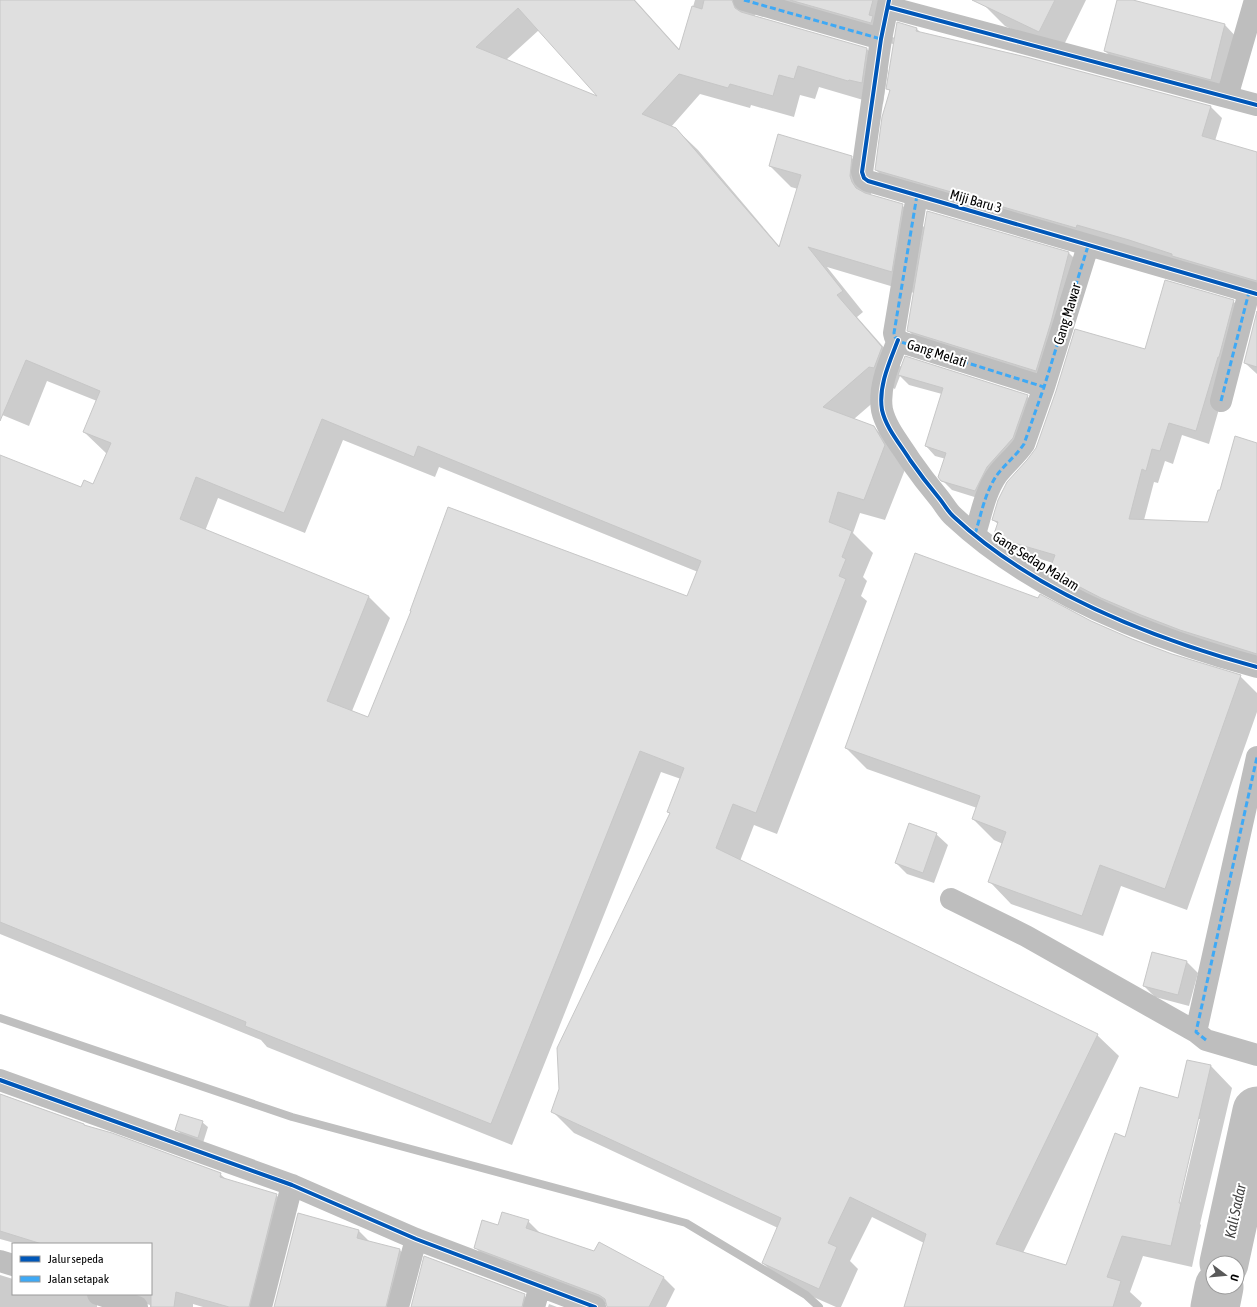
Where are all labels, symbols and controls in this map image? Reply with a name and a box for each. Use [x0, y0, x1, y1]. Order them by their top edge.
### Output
street label: Miji Baru 3 [948, 186, 1004, 216]
street label: Gang Mawar [1050, 281, 1084, 347]
street label: Gang Melati [905, 336, 969, 370]
street label: Gang Sedap Malam [990, 528, 1082, 594]
water label: Kali Sadar [1221, 1182, 1249, 1240]
legend [12, 1243, 152, 1295]
text: Jalur sepeda [48, 1252, 104, 1266]
north arrow [1205, 1255, 1245, 1295]
text: Jalan setapak [48, 1272, 110, 1286]
text: U [1228, 1273, 1241, 1283]

